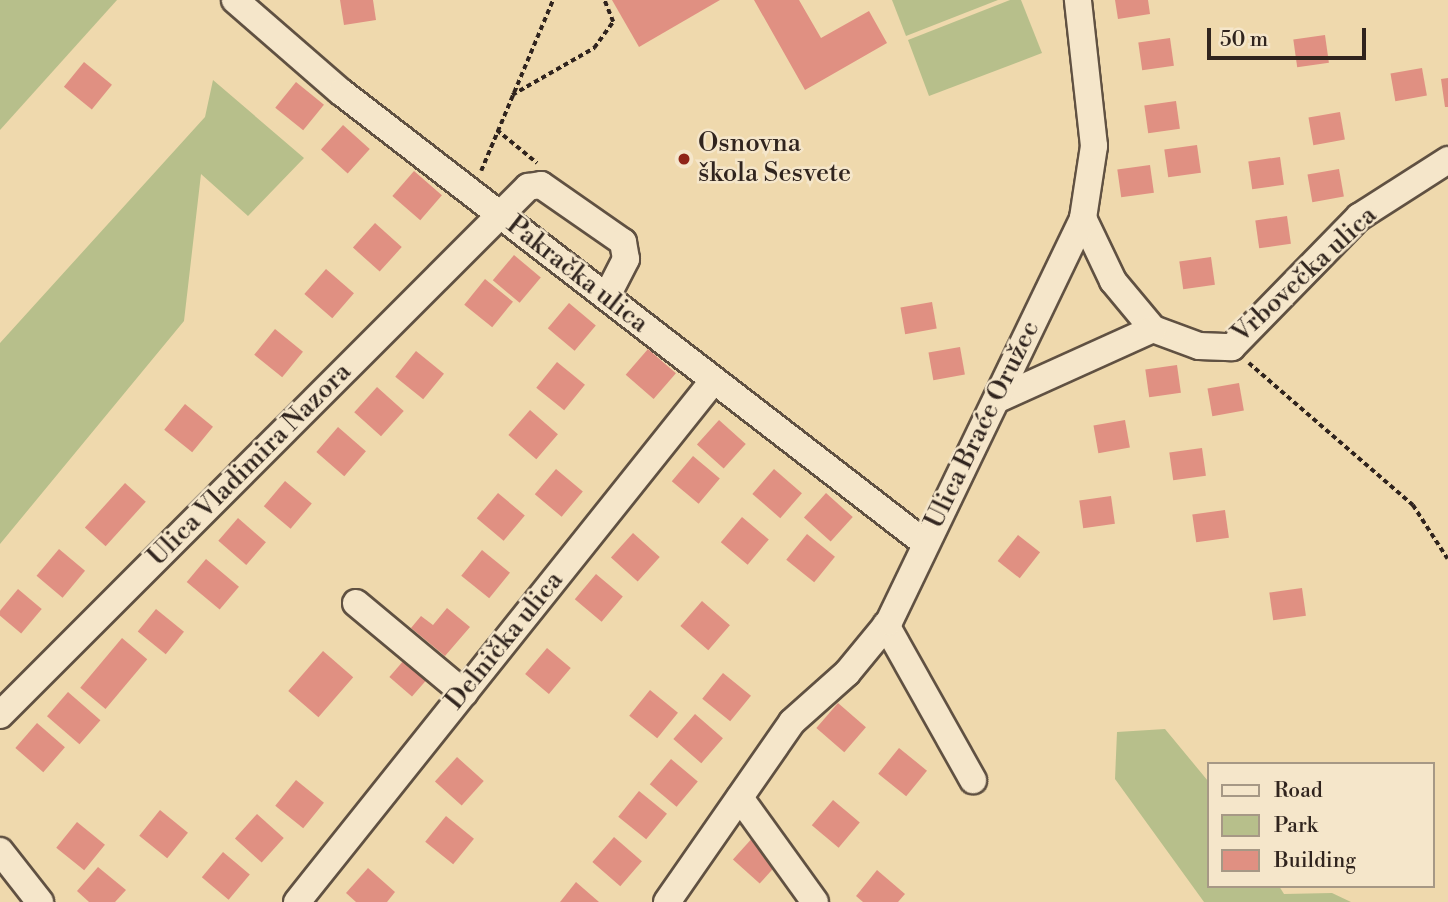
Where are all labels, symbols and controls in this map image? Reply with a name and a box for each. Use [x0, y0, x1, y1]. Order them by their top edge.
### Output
scale bar [1210, 14, 1369, 58]
text: 50 m [1220, 27, 1268, 53]
place label: Osnovna škola Sesvete [698, 128, 851, 190]
marker: Osnovna škola Sesvete [676, 151, 692, 167]
street label: Vrbovečka ulica [1226, 200, 1384, 350]
street label: Pakračka ulica [500, 210, 654, 340]
street label: Ulica Braće Oružec [919, 316, 1047, 534]
street label: Ulica Vladimira Nazora [142, 357, 358, 573]
street label: Delnička ulica [440, 566, 570, 716]
legend [1206, 762, 1434, 888]
text: Road [1274, 778, 1323, 804]
text: Park [1274, 813, 1318, 839]
text: Building [1274, 848, 1356, 874]

